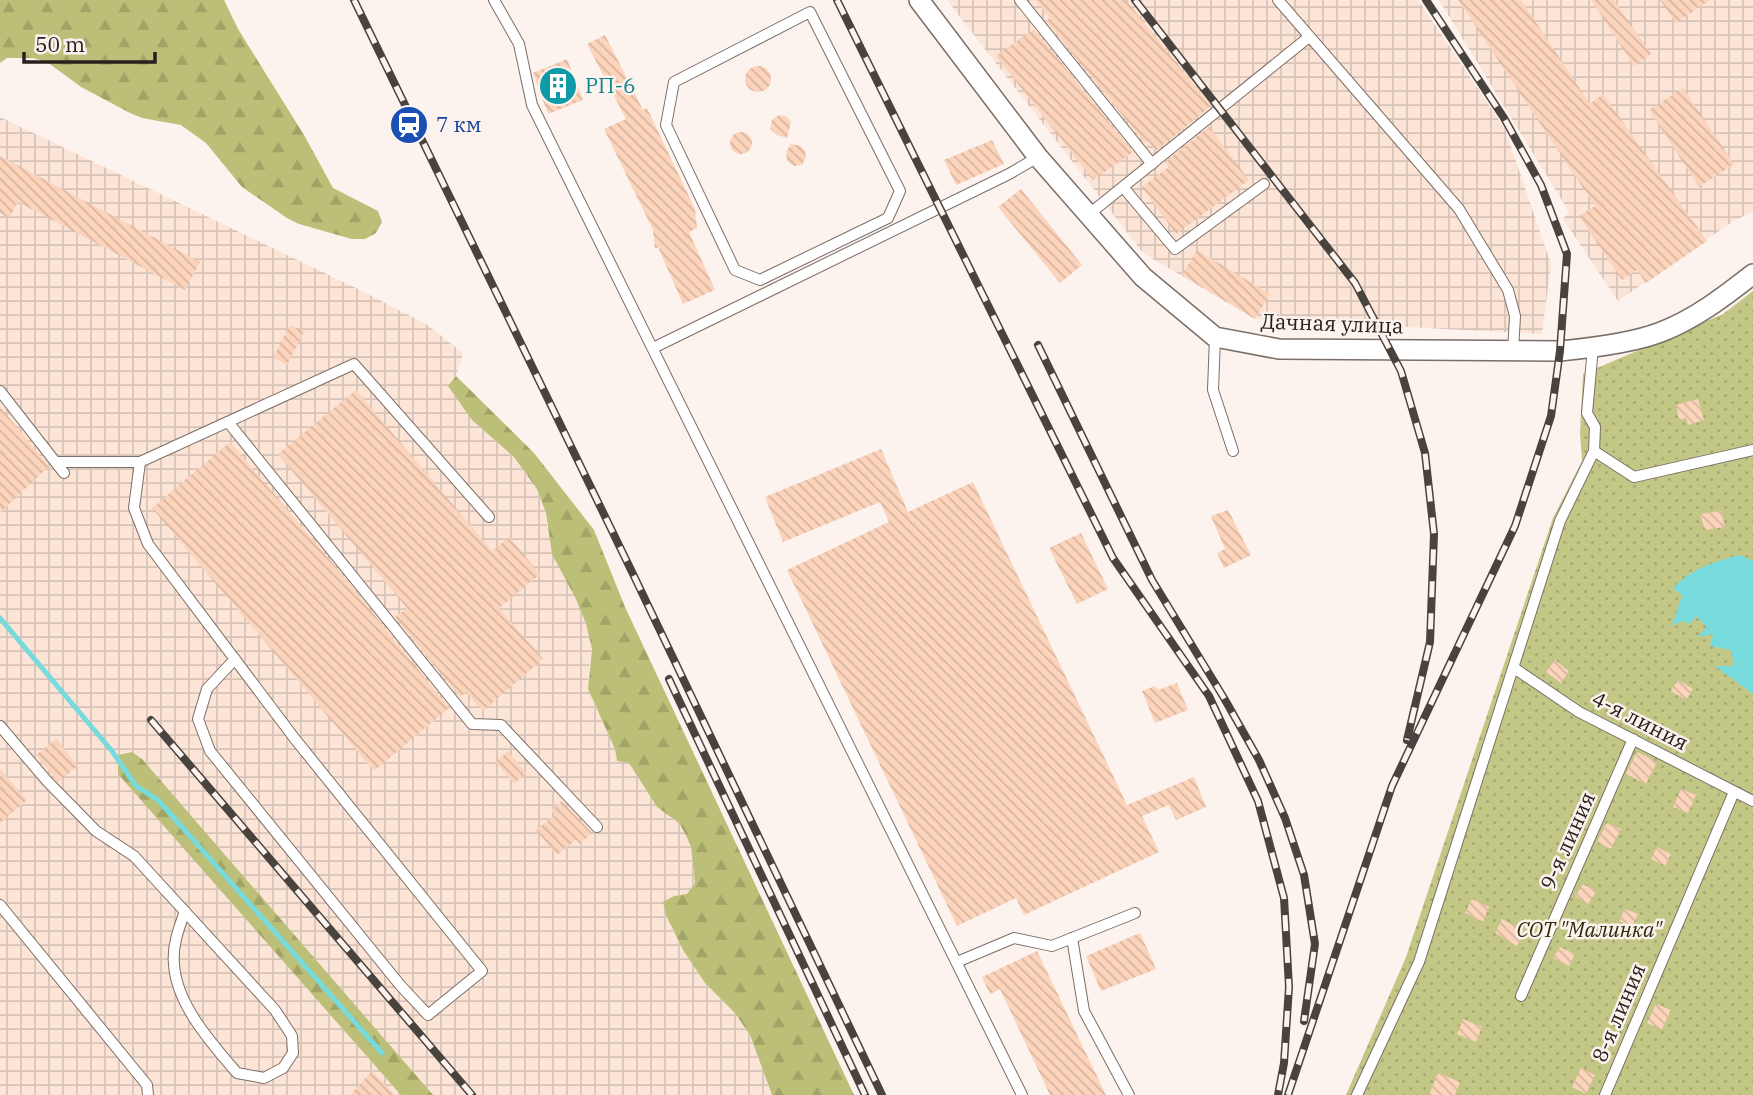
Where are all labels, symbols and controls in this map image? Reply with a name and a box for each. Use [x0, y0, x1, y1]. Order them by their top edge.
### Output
scale bar [24, 21, 156, 65]
text: 50 m [35, 30, 85, 58]
building icon: РП-6 [537, 65, 579, 107]
place label: РП-6 [585, 71, 636, 99]
station icon: 7 км [388, 104, 430, 146]
place label: 7 км [436, 110, 482, 138]
street label: Дачная улица [1260, 307, 1404, 339]
street label: 4-я линия [1588, 684, 1693, 756]
street label: 9-я линия [1533, 787, 1601, 894]
park label: СОТ "Малинка" [1516, 915, 1663, 943]
street label: 8-я линия [1585, 959, 1651, 1066]

